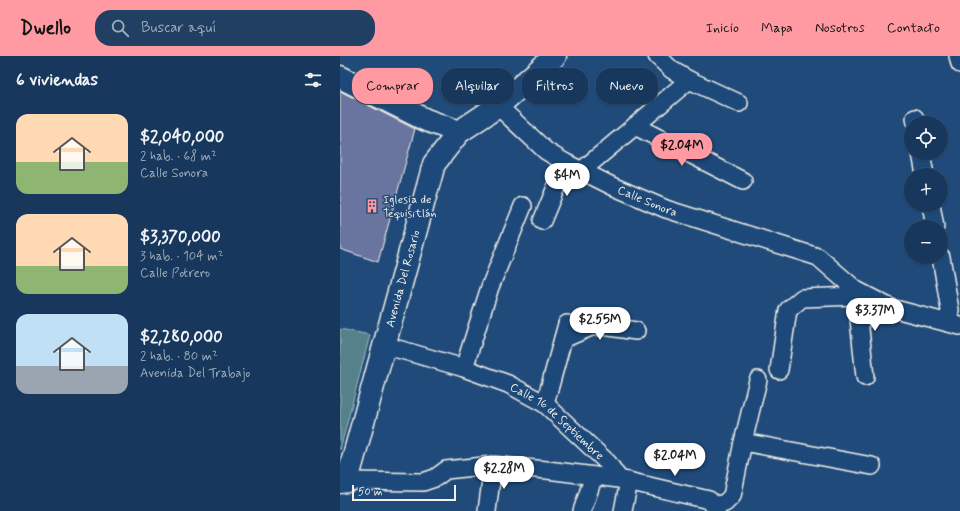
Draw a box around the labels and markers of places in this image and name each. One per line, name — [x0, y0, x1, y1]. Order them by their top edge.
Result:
pin: $2.04M — [649, 133, 715, 167]
pin: $4M — [548, 163, 586, 197]
place label: Iglesia de Tequisitlán — [383, 192, 437, 222]
building icon: Iglesia de Tequisitlán — [364, 198, 380, 214]
pin: $3.37M — [842, 298, 908, 332]
pin: $2.55M — [567, 307, 633, 341]
pin: $2.04M — [642, 443, 708, 477]
pin: $2.28M — [471, 456, 537, 490]

